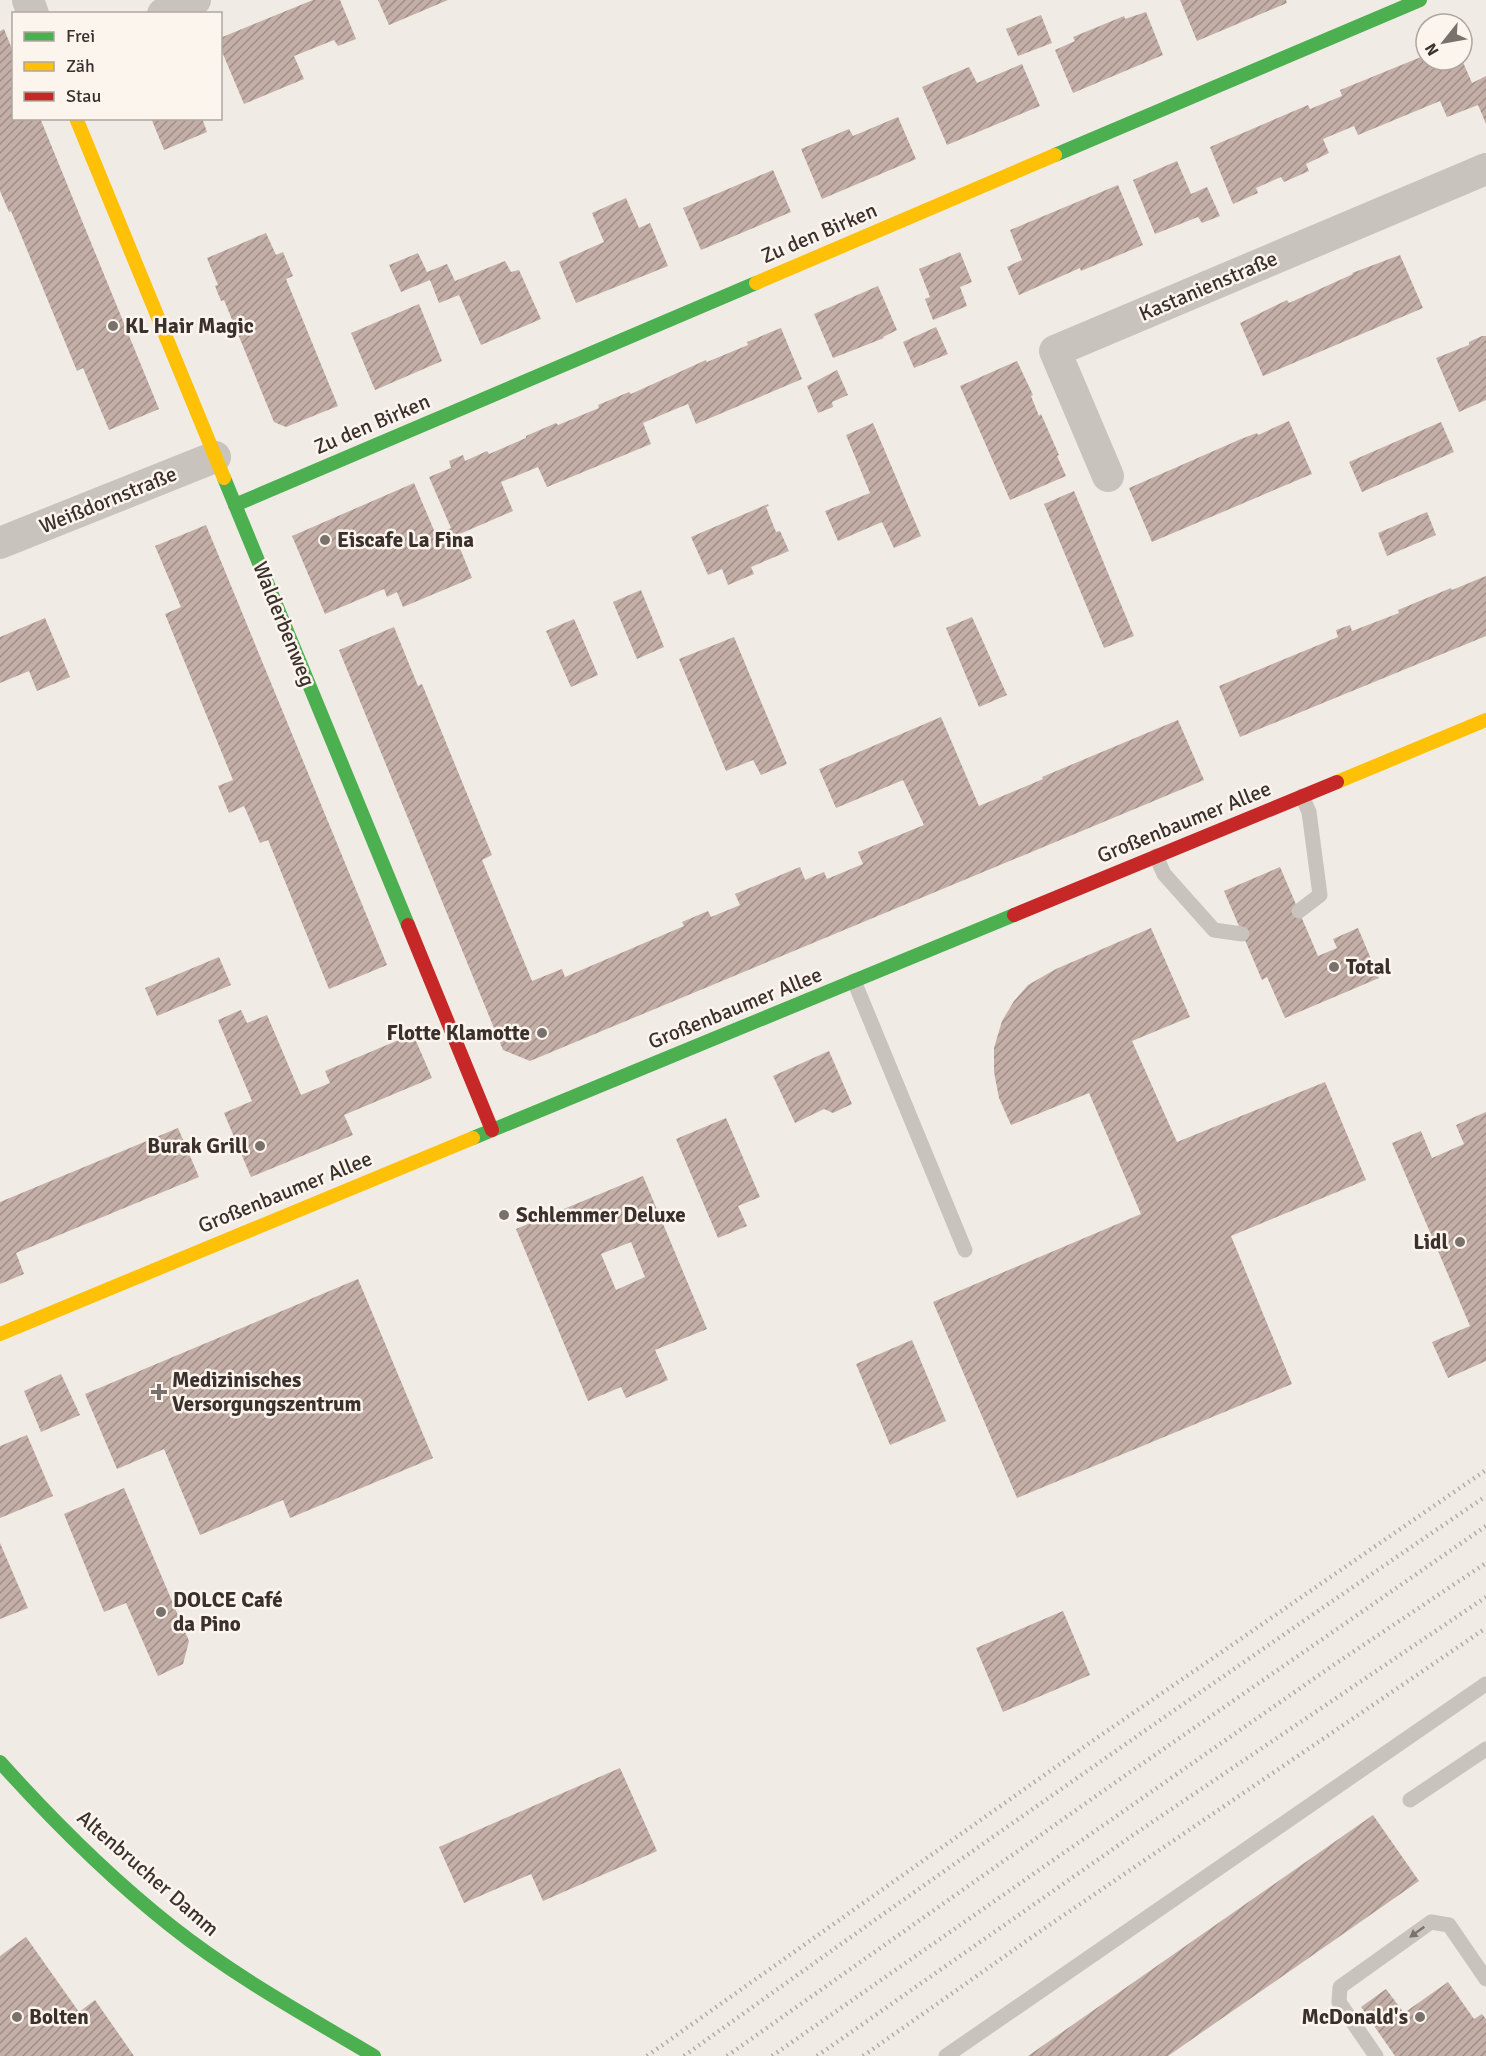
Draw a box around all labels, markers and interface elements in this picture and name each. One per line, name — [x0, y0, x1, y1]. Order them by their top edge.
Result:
legend — [12, 12, 222, 120]
north arrow — [1414, 12, 1474, 72]
text: Frei — [66, 25, 95, 47]
text: N — [1421, 39, 1443, 59]
text: Zäh — [66, 55, 95, 77]
text: Stau — [66, 85, 101, 107]
street label: Zu den Birken — [757, 197, 881, 269]
street label: Kastanienstraße — [1135, 245, 1281, 327]
place label: KL Hair Magic — [125, 313, 254, 339]
marker: KL Hair Magic — [106, 319, 120, 333]
street label: Zu den Birken — [310, 388, 434, 460]
street label: Weißdornstraße — [35, 461, 181, 539]
place label: Eiscafe La Fina — [337, 527, 474, 553]
marker: Eiscafe La Fina — [318, 533, 332, 547]
street label: Walderbenweg — [247, 558, 321, 690]
street label: Großenbaumer Allee — [1093, 775, 1275, 869]
place label: Total — [1346, 954, 1391, 980]
marker: Total — [1327, 960, 1341, 974]
street label: Großenbaumer Allee — [644, 961, 826, 1055]
place label: Flotte Klamotte — [386, 1020, 530, 1046]
marker: Flotte Klamotte — [535, 1026, 549, 1040]
place label: Burak Grill — [147, 1133, 248, 1159]
marker: Burak Grill — [253, 1139, 267, 1153]
street label: Großenbaumer Allee — [194, 1145, 376, 1239]
place label: Schlemmer Deluxe — [516, 1202, 686, 1228]
marker: Schlemmer Deluxe — [497, 1208, 511, 1222]
place label: Lidl — [1413, 1229, 1448, 1255]
marker: Lidl — [1453, 1235, 1467, 1249]
place label: Medizinisches Versorgungszentrum — [172, 1367, 362, 1417]
marker: Medizinisches Versorgungszentrum — [150, 1383, 168, 1401]
place label: DOLCE Café da Pino — [173, 1587, 283, 1637]
marker: DOLCE Café da Pino — [154, 1605, 168, 1619]
street label: Altenbrucher Damm — [72, 1804, 224, 1942]
one-way arrow — [1409, 1926, 1425, 1938]
place label: Bolten — [29, 2004, 89, 2030]
place label: McDonald's — [1301, 2004, 1408, 2030]
marker: Bolten — [10, 2010, 24, 2024]
marker: McDonald's — [1413, 2010, 1427, 2024]

